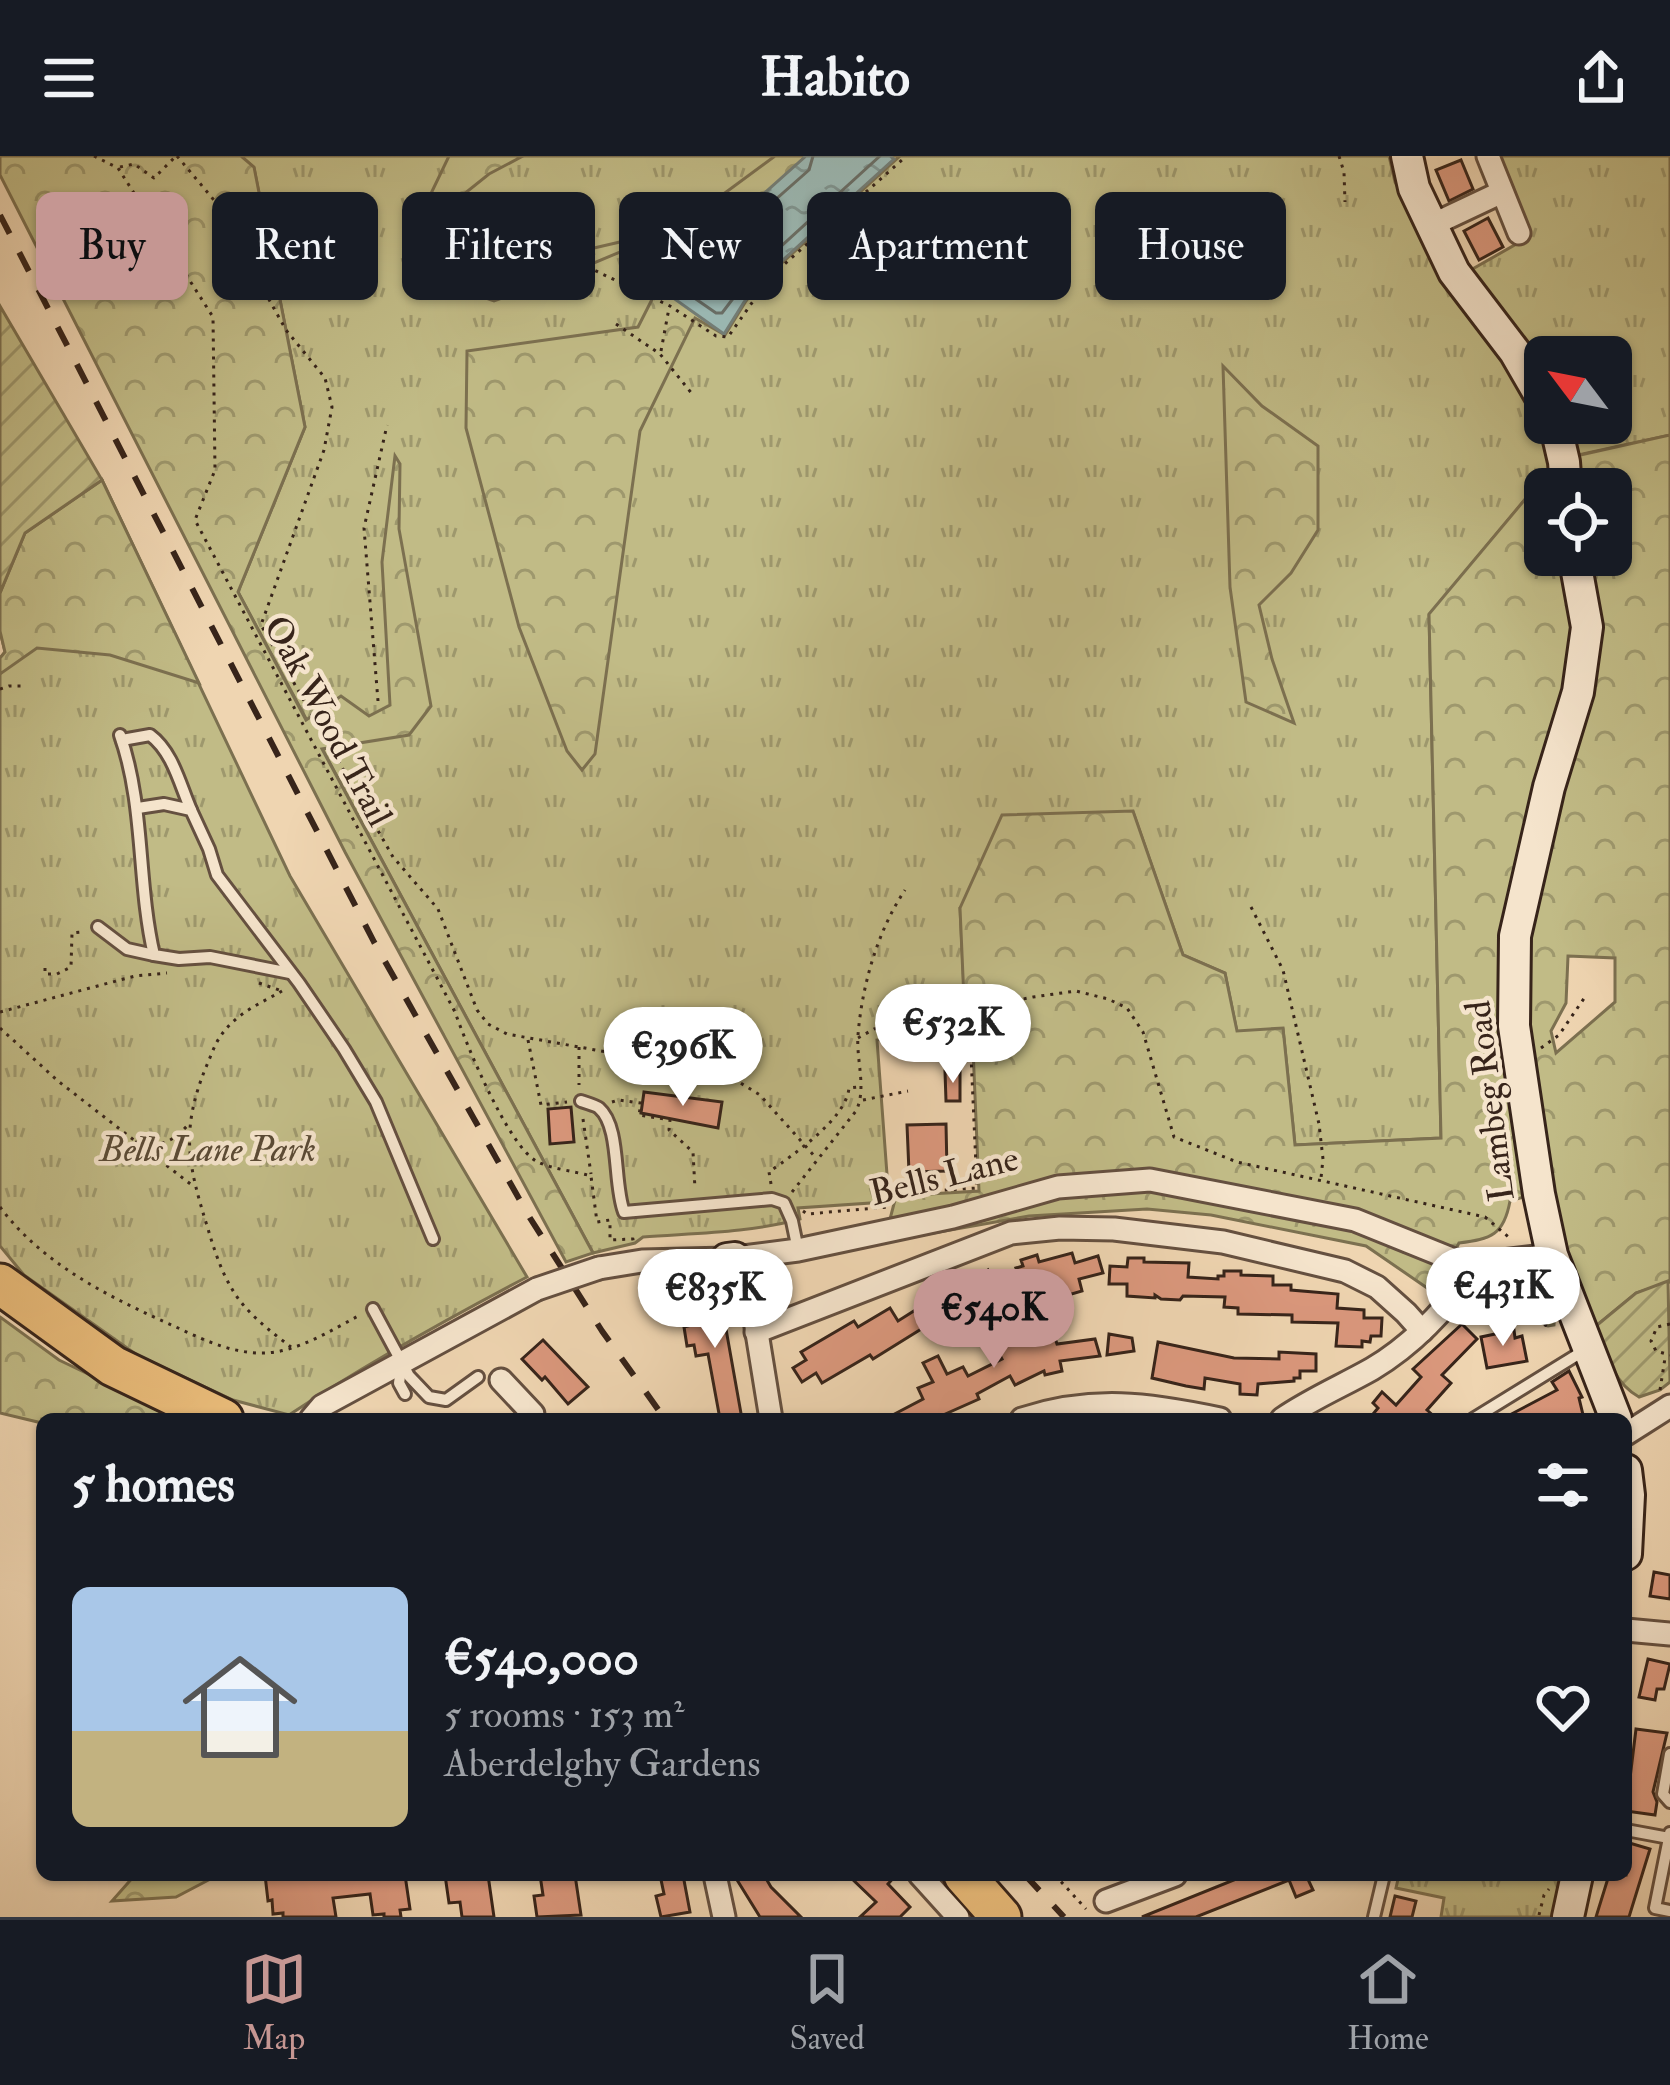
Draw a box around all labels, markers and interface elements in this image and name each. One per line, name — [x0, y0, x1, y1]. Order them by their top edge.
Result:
text: Habito — [760, 44, 910, 112]
icon: menu — [36, 45, 102, 111]
icon: share — [1568, 45, 1634, 111]
chip: Buy — [36, 192, 188, 300]
chip: Rent — [212, 192, 378, 300]
chip: Filters — [402, 192, 595, 300]
chip: New — [619, 192, 783, 300]
chip: Apartment — [807, 192, 1071, 300]
chip: House — [1095, 192, 1286, 300]
north arrow — [1524, 336, 1632, 444]
map controls — [1524, 336, 1632, 576]
button: locate — [1524, 468, 1632, 576]
street label: Oak Wood Trail — [254, 608, 402, 834]
pin: €532K — [869, 984, 1037, 1086]
text: €532K — [902, 998, 1004, 1047]
street label: Lambeg Road — [1455, 998, 1525, 1204]
pin: €396K — [599, 1007, 767, 1109]
text: €396K — [631, 1021, 735, 1070]
park label: Bells Lane Park — [98, 1127, 316, 1172]
street label: Bells Lane — [865, 1136, 1023, 1216]
pin: €431K — [1419, 1247, 1587, 1349]
pin: €835K — [631, 1249, 799, 1351]
text: €431K — [1453, 1261, 1553, 1310]
text: €835K — [665, 1263, 765, 1312]
pin: €540K — [910, 1269, 1078, 1371]
text: €540K — [940, 1283, 1048, 1332]
icon: filters — [1530, 1452, 1596, 1518]
text: 5 homes — [72, 1453, 235, 1517]
text: €540,000 — [444, 1626, 639, 1690]
icon: home — [168, 1635, 312, 1779]
icon: heart — [1530, 1674, 1596, 1740]
text: 5 rooms · 153 m² — [444, 1690, 684, 1739]
text: Aberdelghy Gardens — [444, 1739, 761, 1788]
tab: Map — [241, 1946, 307, 2059]
tab: Saved — [789, 1946, 865, 2059]
tab: Home — [1347, 1946, 1429, 2059]

